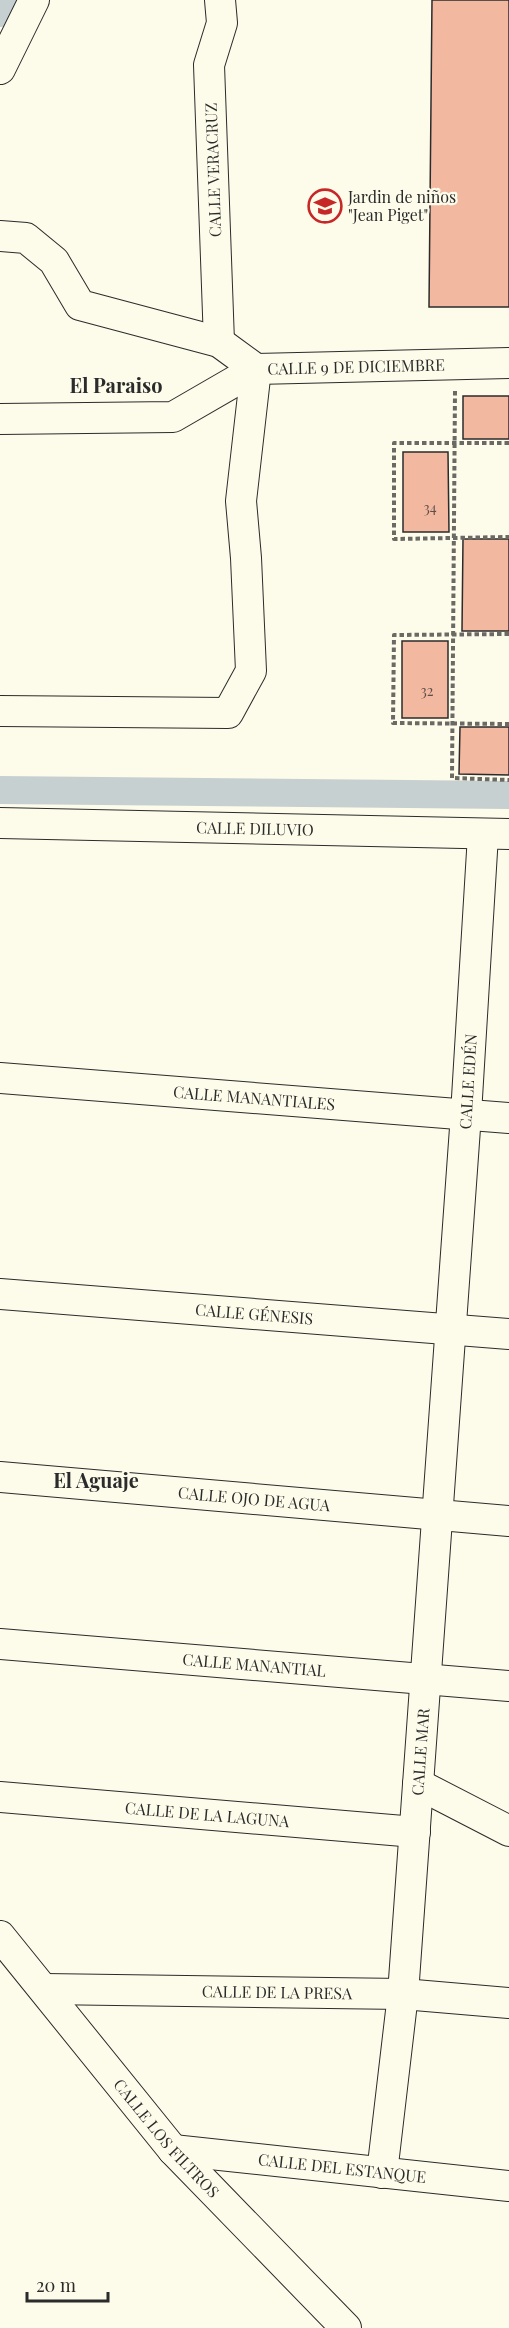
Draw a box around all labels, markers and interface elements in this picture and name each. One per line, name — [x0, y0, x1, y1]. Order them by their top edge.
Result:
street label: CALLE VERACRUZ — [200, 102, 225, 238]
place label: Jardin de niños "Jean Piget" — [347, 186, 456, 225]
school or university icon: Jardin de niños "Jean Piget" — [307, 188, 343, 224]
street label: CALLE 9 DE DICIEMBRE — [267, 354, 445, 379]
district label: El Paraiso — [69, 371, 163, 398]
house number: 34 — [423, 498, 437, 517]
house number: 32 — [420, 681, 434, 700]
street label: CALLE DILUVIO — [196, 816, 314, 840]
street label: CALLE EDÉN — [454, 1033, 481, 1130]
street label: CALLE MANANTIALES — [173, 1081, 336, 1114]
street label: CALLE GÉNESIS — [195, 1298, 314, 1329]
district label: El Aguaje — [53, 1466, 139, 1493]
street label: CALLE OJO DE AGUA — [177, 1481, 332, 1516]
street label: CALLE MANANTIAL — [182, 1648, 327, 1681]
street label: CALLE MAR — [406, 1707, 433, 1796]
street label: CALLE DE LA LAGUNA — [124, 1797, 291, 1831]
street label: CALLE DE LA PRESA — [202, 1980, 353, 2003]
street label: CALLE LOS FILTROS — [109, 2074, 224, 2202]
street label: CALLE DEL ESTANQUE — [257, 2148, 427, 2187]
scale bar — [27, 2265, 108, 2303]
text: 20 m — [36, 2273, 76, 2297]

